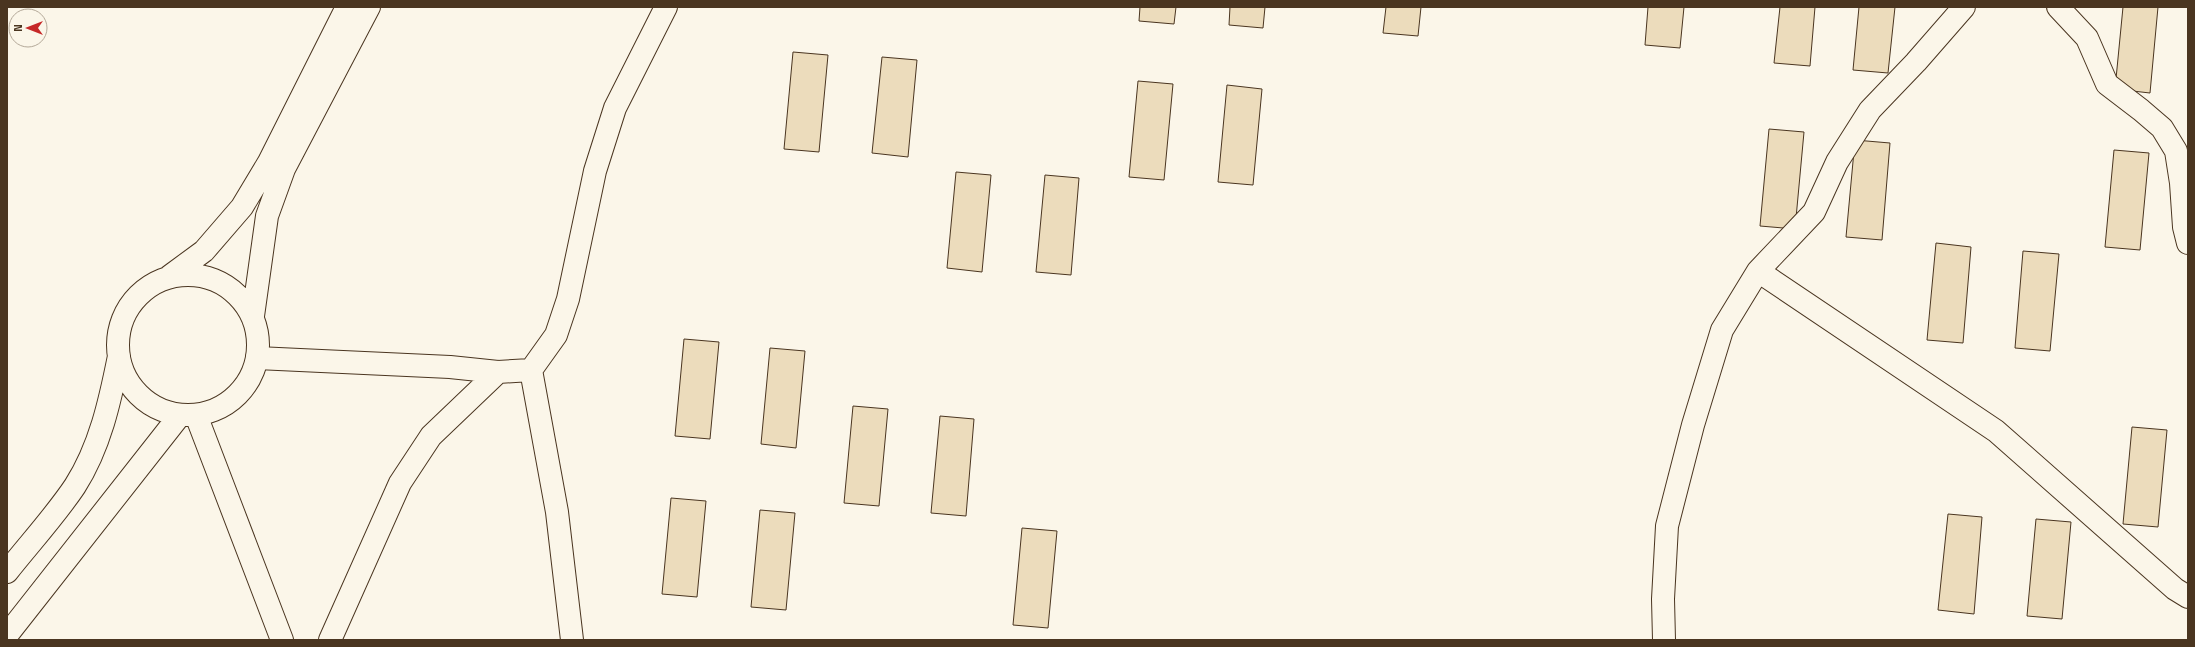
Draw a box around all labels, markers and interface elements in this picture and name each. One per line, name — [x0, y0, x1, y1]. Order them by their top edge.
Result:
north arrow — [8, 8, 48, 48]
text: N — [10, 24, 26, 32]

